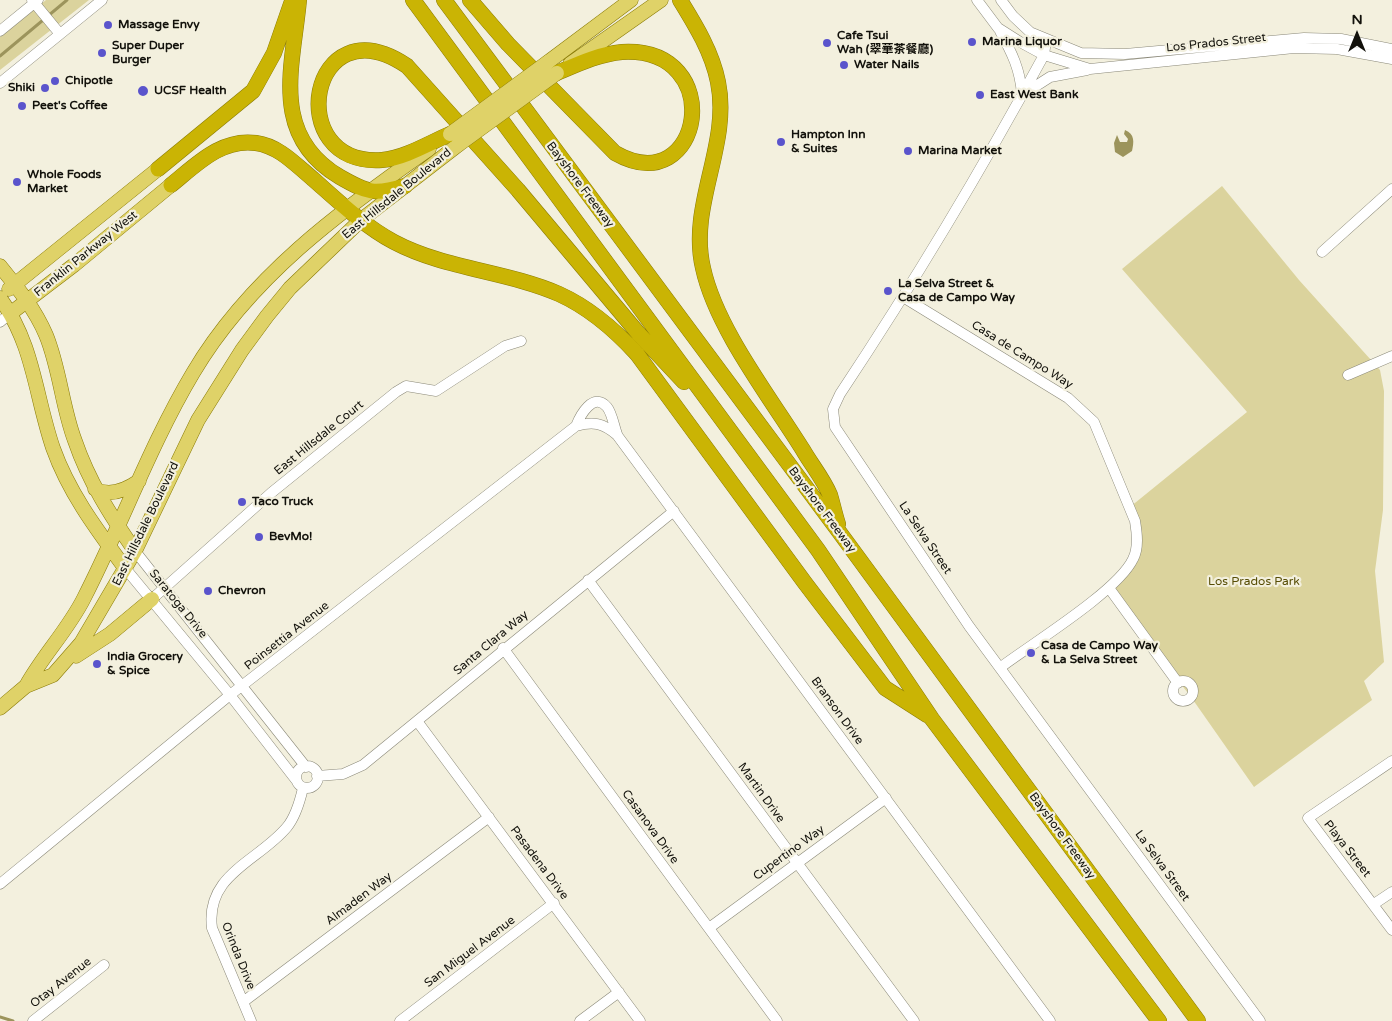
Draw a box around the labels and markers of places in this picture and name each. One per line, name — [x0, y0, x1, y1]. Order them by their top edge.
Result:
place label: Massage Envy — [118, 18, 200, 32]
marker: Massage Envy — [102, 19, 114, 31]
place label: Cafe Tsui Wah (翠華茶餐廳) — [837, 29, 933, 57]
place label: Marina Liquor — [982, 35, 1062, 49]
marker: Marina Liquor — [966, 36, 978, 48]
marker: Cafe Tsui Wah (翠華茶餐廳) — [821, 37, 833, 49]
place label: Super Duper Burger — [112, 39, 184, 67]
marker: Super Duper Burger — [96, 47, 108, 59]
place label: Water Nails — [854, 58, 919, 72]
marker: Water Nails — [838, 59, 850, 71]
place label: Chipotle — [65, 74, 113, 88]
marker: Chipotle — [49, 75, 61, 87]
place label: Shiki — [8, 81, 35, 95]
marker: Shiki — [39, 82, 51, 94]
marker: UCSF Health — [136, 84, 150, 98]
place label: UCSF Health — [154, 84, 227, 98]
place label: East West Bank — [990, 88, 1078, 102]
marker: East West Bank — [974, 89, 986, 101]
place label: Peet's Coffee — [32, 99, 108, 113]
marker: Peet's Coffee — [16, 100, 28, 112]
place label: Hampton Inn & Suites — [791, 128, 865, 156]
marker: Hampton Inn & Suites — [775, 136, 787, 148]
place label: Marina Market — [918, 144, 1002, 158]
marker: Marina Market — [902, 145, 914, 157]
place label: Whole Foods Market — [27, 168, 101, 196]
marker: Whole Foods Market — [11, 176, 23, 188]
place label: La Selva Street & Casa de Campo Way — [898, 277, 1015, 305]
marker: La Selva Street & Casa de Campo Way — [882, 285, 894, 297]
place label: Taco Truck — [252, 495, 313, 509]
marker: Taco Truck — [236, 496, 248, 508]
place label: BevMo! — [269, 530, 312, 544]
marker: BevMo! — [253, 531, 265, 543]
place label: Chevron — [218, 584, 266, 598]
marker: Chevron — [202, 585, 214, 597]
place label: Casa de Campo Way & La Selva Street — [1041, 639, 1158, 667]
marker: Casa de Campo Way & La Selva Street — [1025, 647, 1037, 659]
place label: India Grocery & Spice — [107, 650, 183, 678]
marker: India Grocery & Spice — [91, 658, 103, 670]

